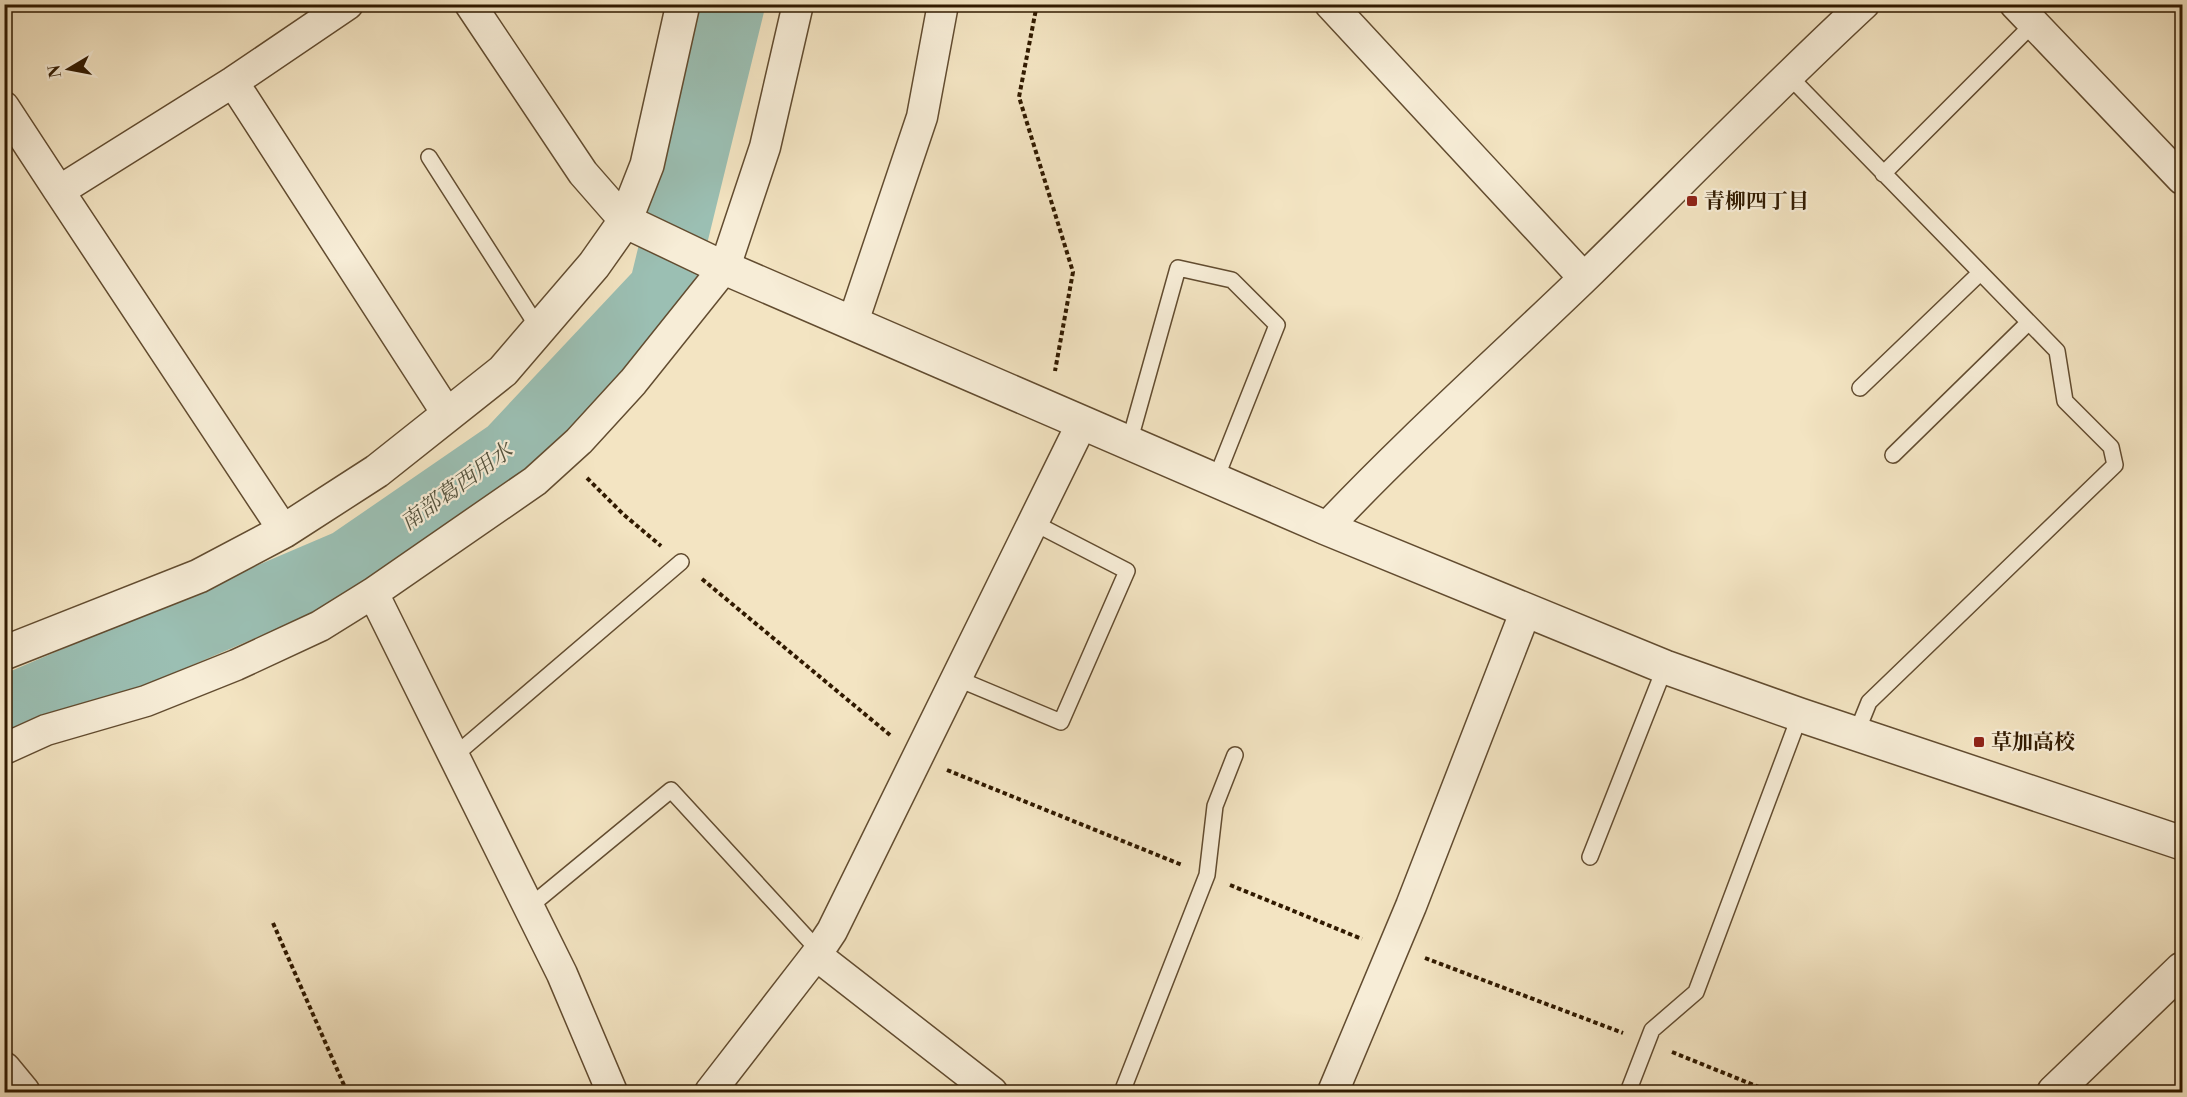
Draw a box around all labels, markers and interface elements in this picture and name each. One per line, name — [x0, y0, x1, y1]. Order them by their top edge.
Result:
north arrow — [39, 39, 99, 99]
text: N — [44, 63, 66, 79]
place label: 青柳四丁目 — [1704, 189, 1809, 215]
marker: 青柳四丁目 — [1685, 194, 1699, 208]
water label: 南部葛西用水 — [396, 436, 520, 537]
place label: 草加高校 — [1991, 730, 2075, 756]
marker: 草加高校 — [1972, 735, 1986, 749]

